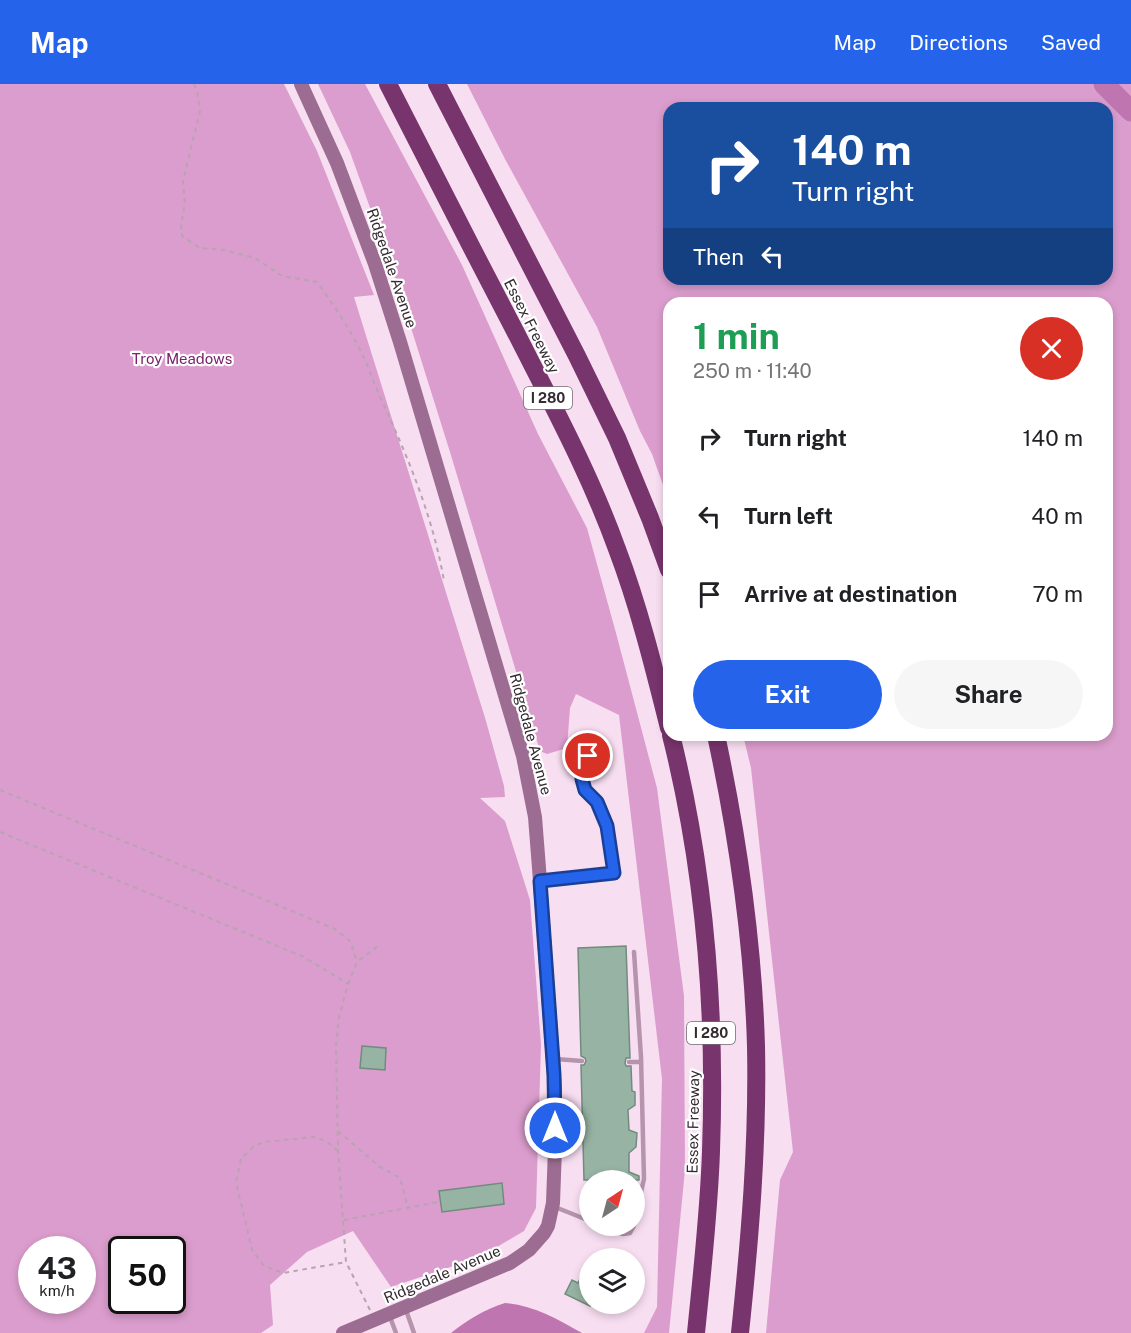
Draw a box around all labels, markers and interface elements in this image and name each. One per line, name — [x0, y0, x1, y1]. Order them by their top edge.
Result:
text: Map — [30, 26, 89, 59]
text: Map — [834, 30, 876, 55]
text: Directions — [909, 30, 1008, 55]
text: Saved — [1041, 30, 1101, 55]
text: 140 m — [792, 125, 912, 174]
icon: right — [693, 126, 771, 204]
text: Turn right — [792, 175, 915, 207]
street label: Ridgedale Avenue — [364, 206, 420, 330]
icon: left — [756, 240, 789, 273]
text: Then — [693, 244, 744, 270]
street label: Essex Freeway — [501, 276, 563, 376]
text: 1 min — [693, 315, 780, 357]
button: close — [1020, 317, 1083, 380]
park label: Troy Meadows — [132, 350, 232, 367]
text: 250 m · 11:40 — [693, 359, 812, 383]
road number: I 280 — [524, 387, 572, 409]
icon: right — [693, 422, 726, 455]
text: Turn right — [744, 425, 847, 451]
text: 140 m — [1022, 425, 1083, 451]
icon: left — [693, 500, 726, 533]
text: Turn left — [744, 503, 833, 529]
text: 40 m — [1031, 503, 1083, 529]
icon: arrive — [693, 578, 726, 611]
text: Arrive at destination — [744, 581, 957, 607]
text: 70 m — [1032, 581, 1083, 607]
button: Exit — [693, 660, 882, 729]
button: Share — [894, 660, 1083, 729]
street label: Ridgedale Avenue — [507, 671, 555, 797]
pin — [562, 730, 613, 781]
icon: arrive — [571, 739, 604, 772]
road number: I 280 — [687, 1022, 735, 1044]
street label: Essex Freeway — [684, 1070, 702, 1174]
position arrow — [523, 1096, 587, 1160]
north arrow — [579, 1170, 645, 1236]
map controls — [579, 1170, 645, 1314]
speed limit sign: 50 — [108, 1236, 186, 1314]
street label: Ridgedale Avenue — [381, 1242, 503, 1306]
button: layers — [579, 1248, 645, 1314]
text: 43 — [37, 1250, 77, 1286]
text: km/h — [39, 1282, 75, 1299]

